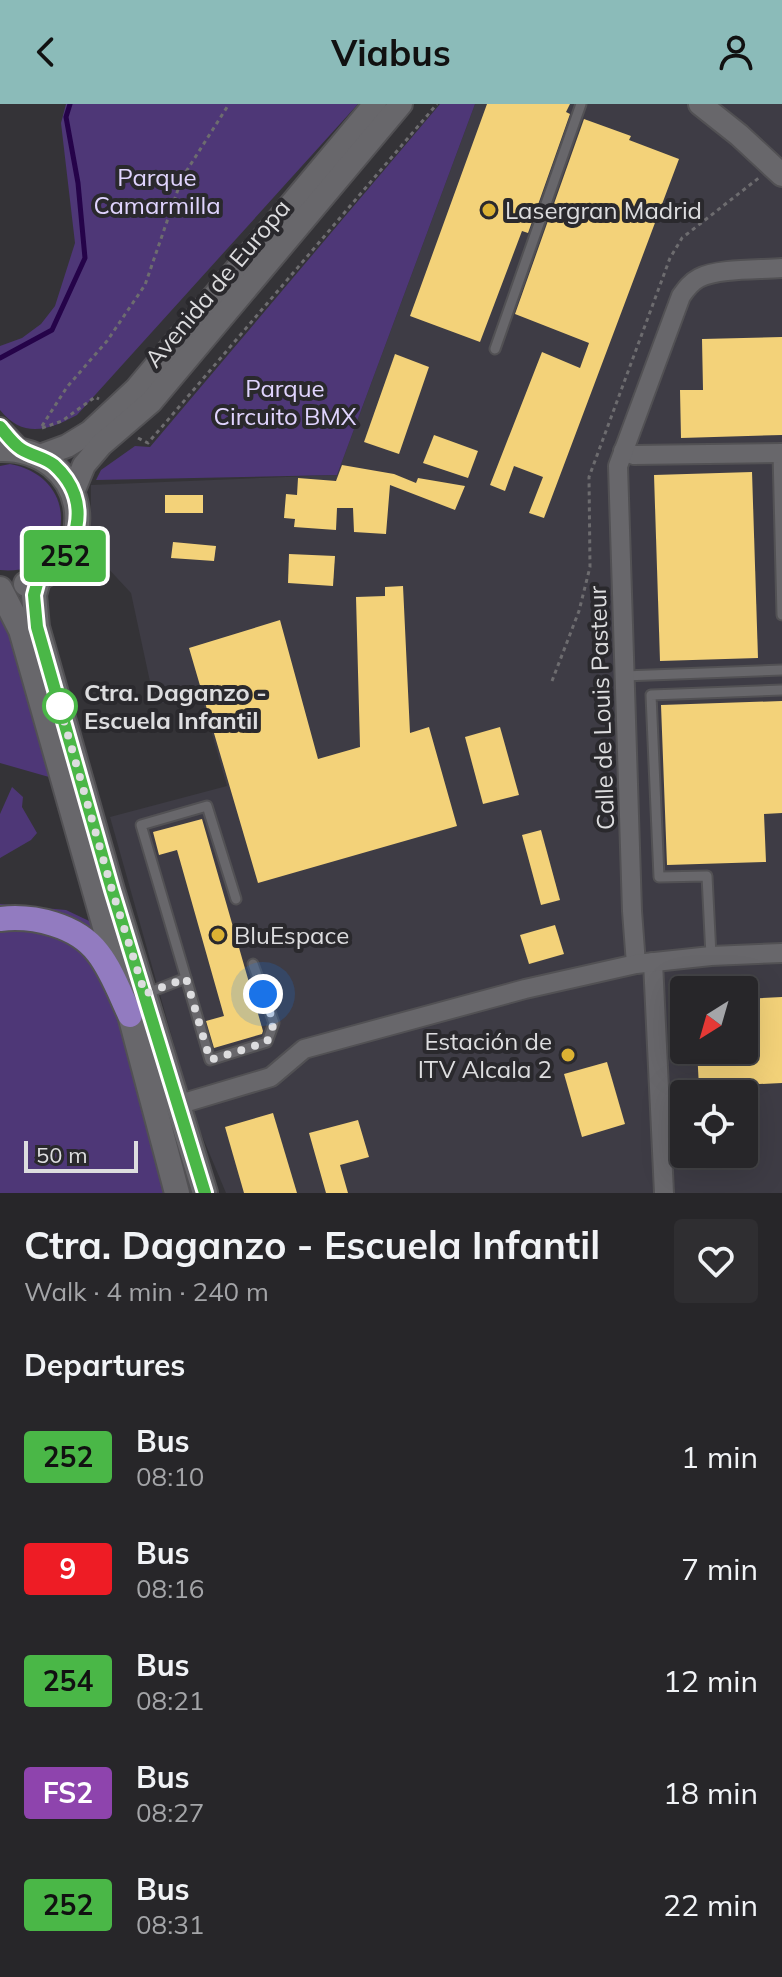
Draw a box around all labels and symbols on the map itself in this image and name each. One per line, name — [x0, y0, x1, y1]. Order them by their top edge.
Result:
park label: Parque Camarmilla — [93, 162, 221, 220]
street label: Avenida de Europa — [138, 193, 296, 373]
place label: Lasergran Madrid — [505, 195, 702, 225]
marker: Lasergran Madrid — [480, 201, 498, 219]
park label: Parque Circuito BMX — [214, 373, 357, 431]
line badge: 252 — [19, 530, 111, 582]
street label: Calle de Louis Pasteur — [582, 585, 620, 831]
place label: Ctra. Daganzo - Escuela Infantil — [84, 677, 267, 735]
marker: Ctra. Daganzo - Escuela Infantil — [43, 689, 77, 723]
place label: BluEspace — [234, 920, 349, 950]
marker: BluEspace — [209, 926, 227, 944]
your location — [243, 974, 283, 1014]
north arrow — [670, 976, 758, 1064]
place label: Estación de ITV Alcala 2 — [418, 1026, 552, 1084]
marker: Estación de ITV Alcala 2 — [559, 1046, 577, 1064]
scale bar — [24, 1137, 138, 1173]

